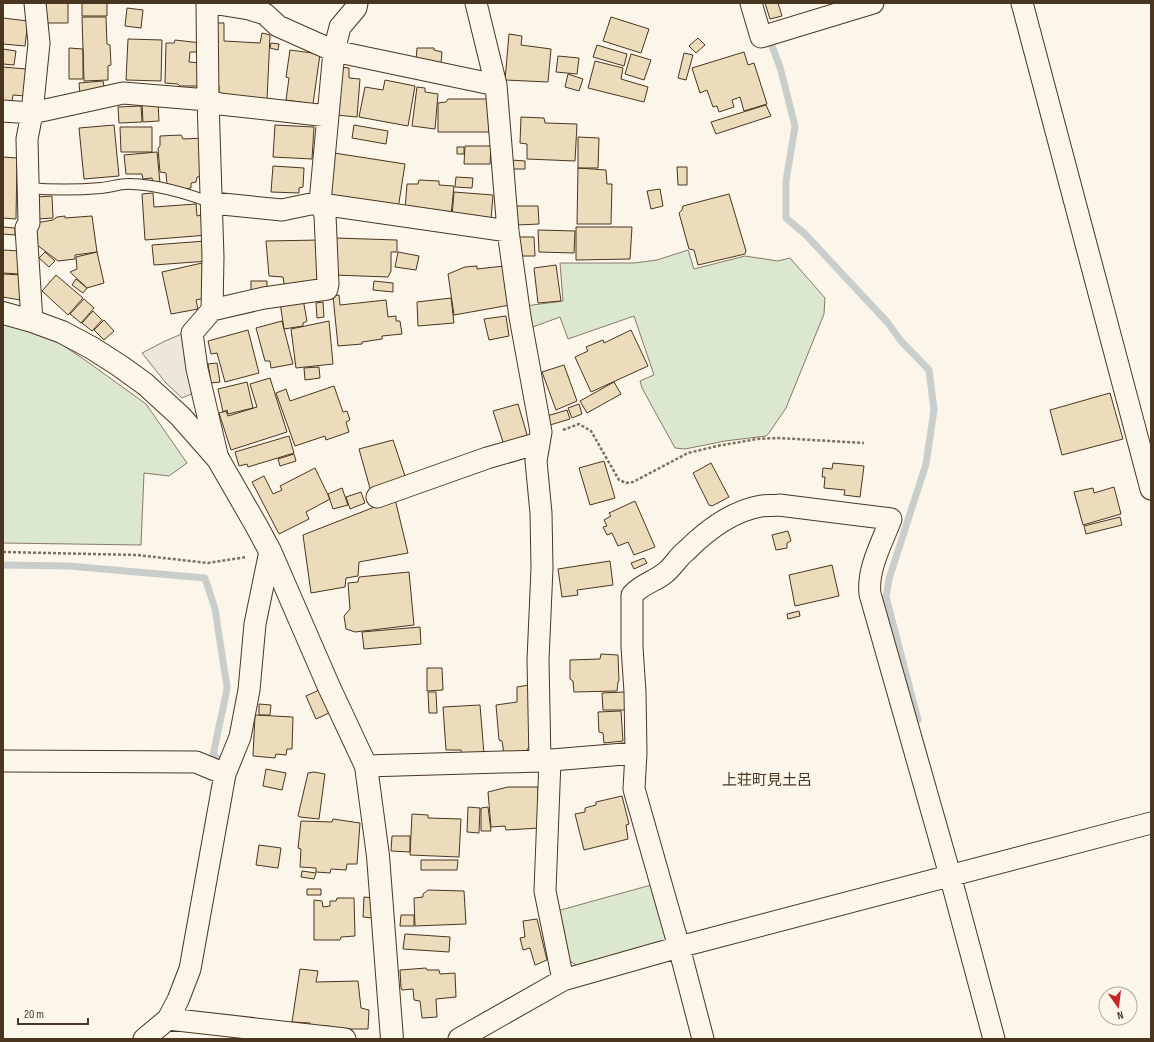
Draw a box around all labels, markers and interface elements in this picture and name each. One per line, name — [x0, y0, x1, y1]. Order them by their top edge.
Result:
district label: 上荘町見土呂 — [722, 771, 812, 790]
north arrow — [1098, 986, 1138, 1026]
scale bar — [18, 1000, 88, 1026]
text: 20 m — [24, 1007, 44, 1022]
text: N — [1116, 1008, 1125, 1022]

